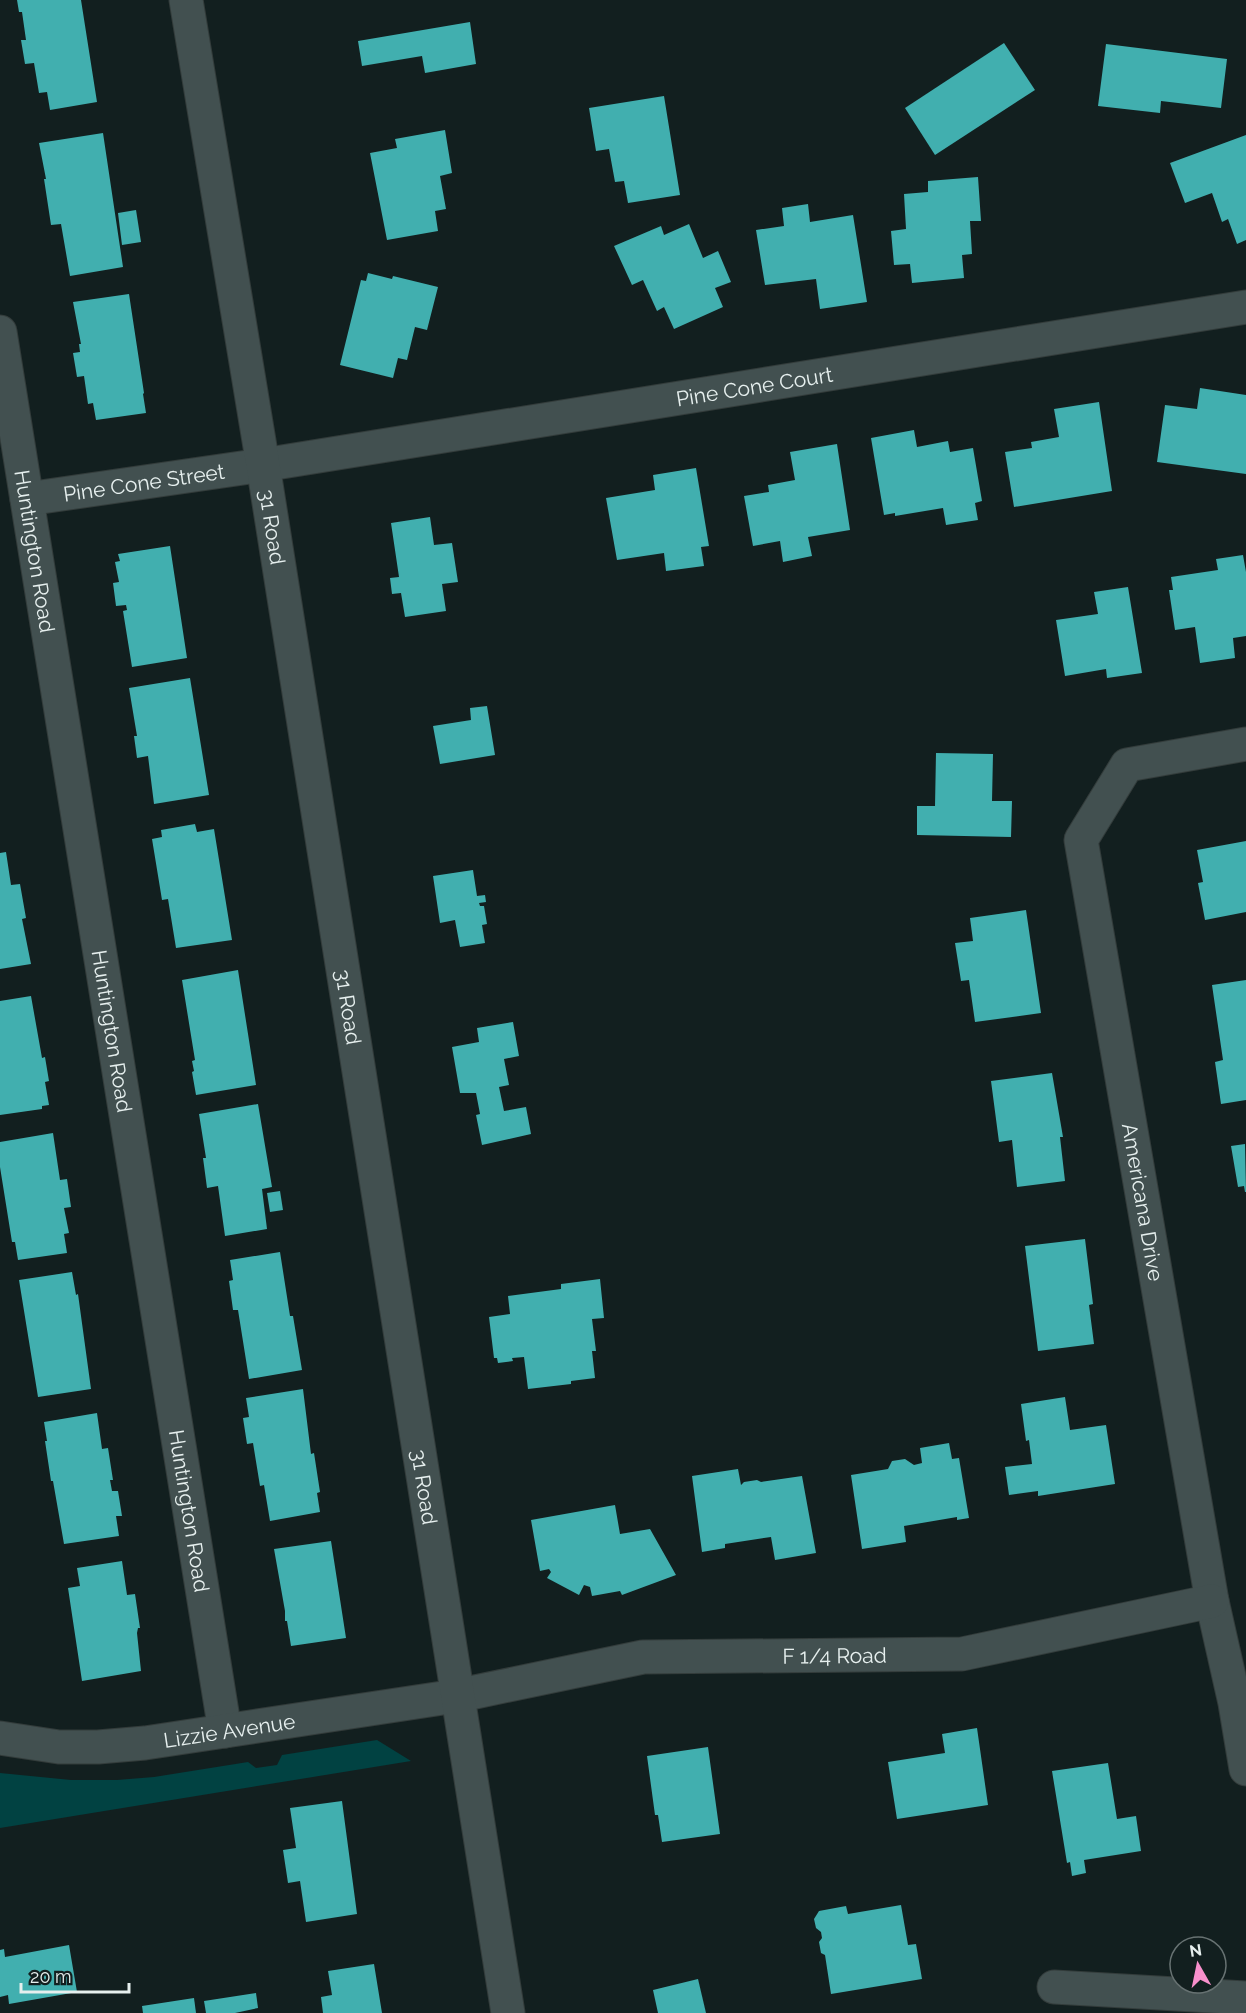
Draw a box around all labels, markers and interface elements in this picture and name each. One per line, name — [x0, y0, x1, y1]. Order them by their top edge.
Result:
street label: Pine Cone Court — [674, 361, 834, 411]
street label: Pine Cone Street — [61, 458, 226, 506]
street label: Huntington Road — [10, 468, 61, 634]
street label: 31 Road — [255, 487, 291, 566]
street label: Huntington Road — [87, 948, 138, 1114]
street label: 31 Road — [330, 967, 367, 1046]
street label: Americana Drive — [1117, 1121, 1169, 1283]
street label: Huntington Road — [164, 1428, 215, 1594]
street label: 31 Road — [406, 1447, 443, 1526]
street label: F 1/4 Road — [782, 1642, 887, 1668]
street label: Lizzie Avenue — [162, 1708, 297, 1753]
north arrow — [1168, 1935, 1228, 1995]
text: N — [1188, 1940, 1203, 1961]
scale bar — [21, 1956, 129, 1994]
text: 20 m — [30, 1966, 72, 1987]

